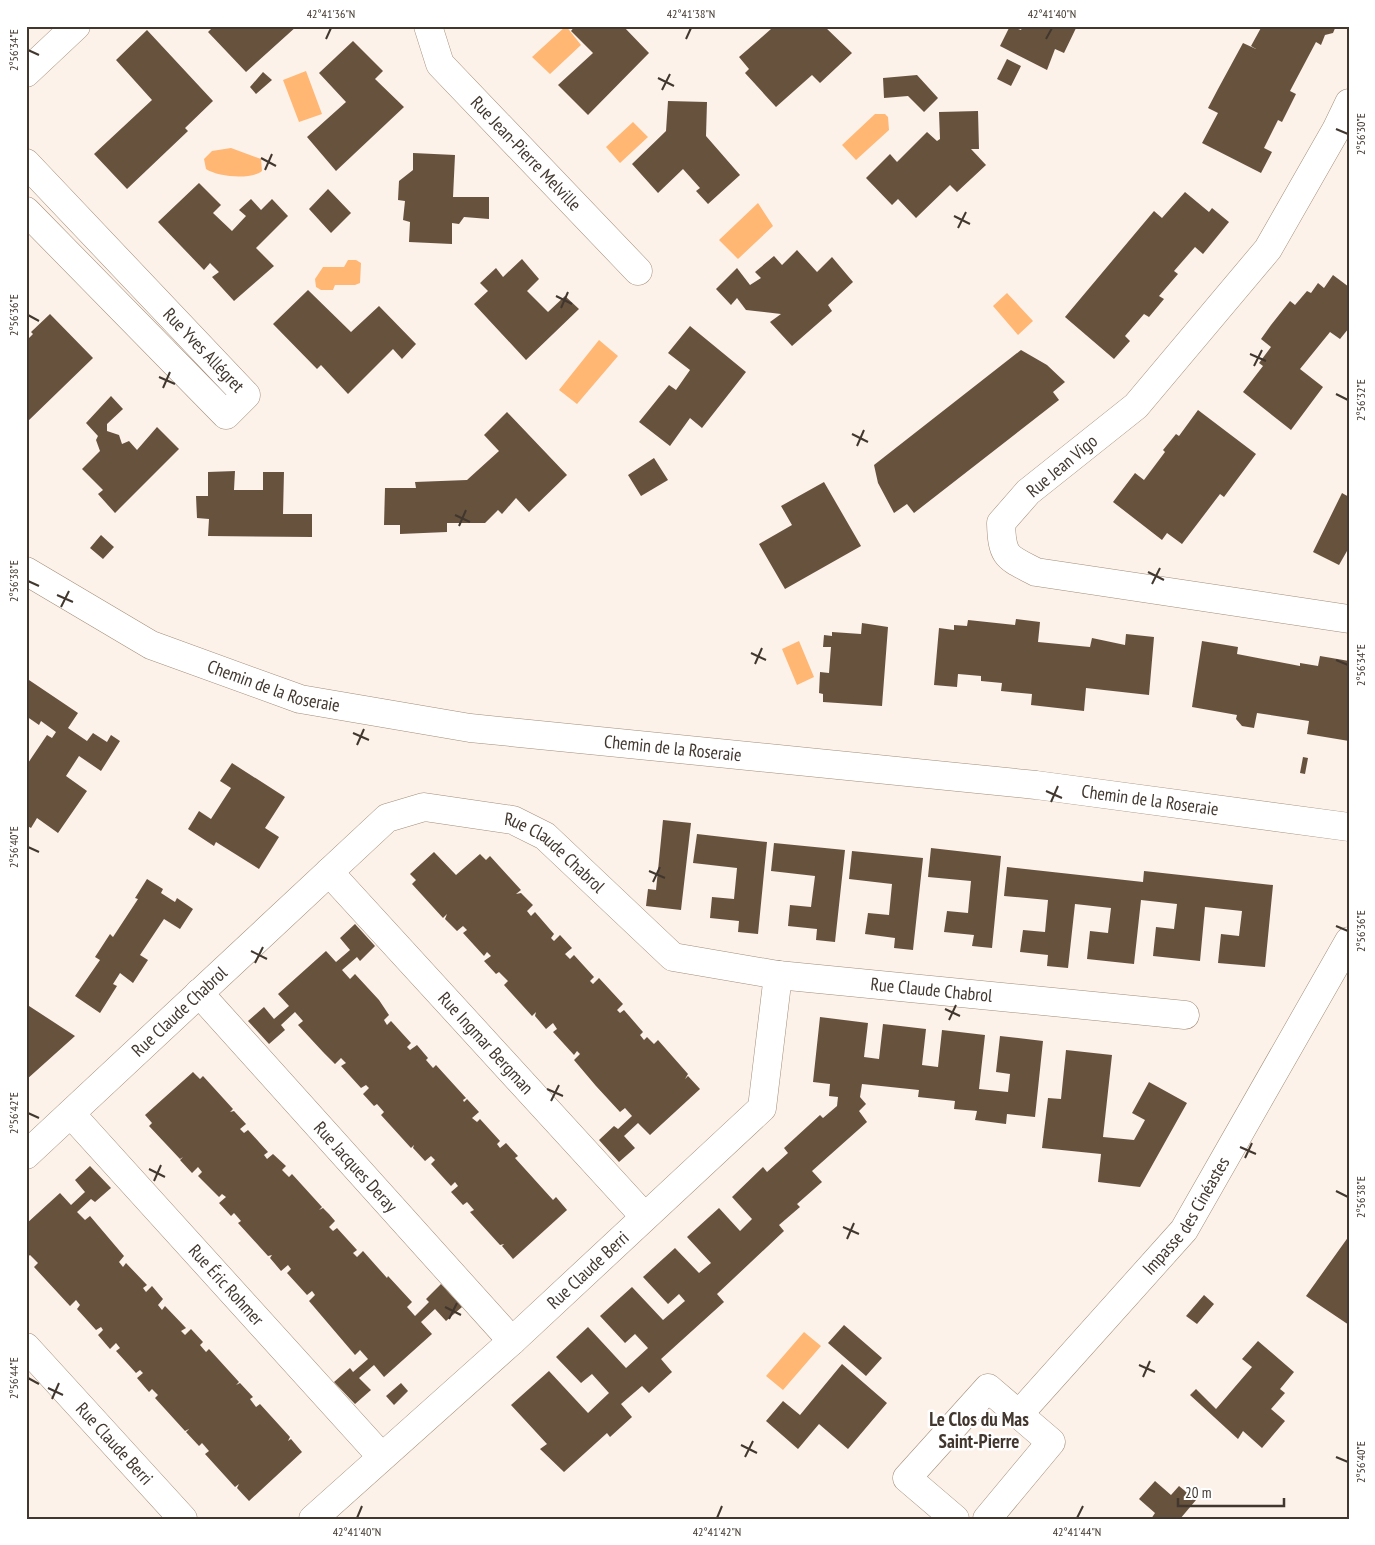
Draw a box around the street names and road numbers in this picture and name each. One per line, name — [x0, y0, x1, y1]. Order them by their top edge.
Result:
street label: Rue Jean-Pierre Melville — [466, 91, 586, 216]
street label: Rue Yves Allégret — [158, 303, 249, 397]
street label: Rue Jean Vigo — [1021, 429, 1102, 502]
street label: Chemin de la Roseraie — [204, 654, 342, 717]
street label: Chemin de la Roseraie — [603, 730, 743, 766]
street label: Chemin de la Roseraie — [1080, 779, 1220, 820]
street label: Rue Claude Chabrol — [503, 807, 611, 898]
street label: Rue Claude Chabrol — [127, 961, 232, 1061]
street label: Rue Claude Chabrol — [869, 972, 994, 1007]
street label: Rue Ingmar Bergman — [433, 987, 539, 1099]
street label: Rue Jacques Deray — [309, 1117, 403, 1217]
street label: Impasse des Cinéastes — [1137, 1153, 1234, 1279]
street label: Rue Claude Berri — [542, 1226, 634, 1314]
street label: Rue Éric Rohmer — [184, 1239, 269, 1330]
street label: Rue Claude Berri — [71, 1397, 158, 1490]

